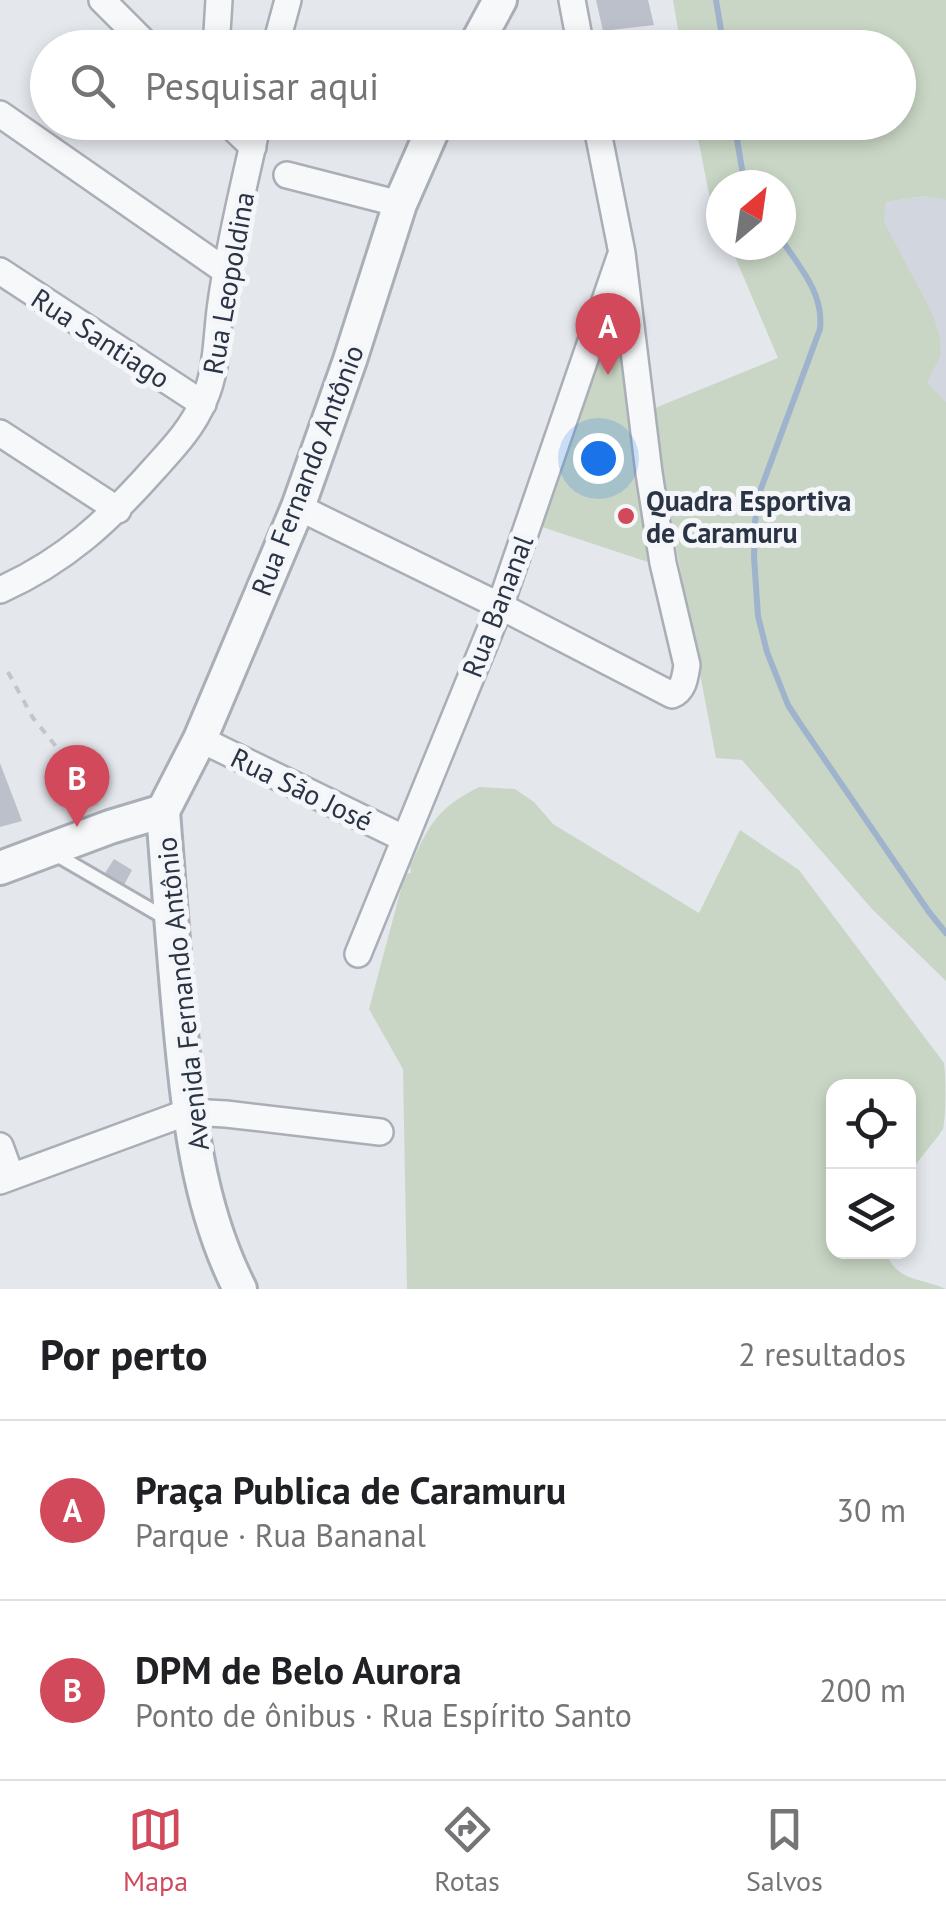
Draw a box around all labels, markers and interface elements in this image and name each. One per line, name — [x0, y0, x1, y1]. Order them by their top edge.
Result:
search box — [30, 30, 916, 140]
icon: search — [65, 58, 120, 113]
text: Pesquisar aqui — [145, 61, 379, 110]
north arrow — [706, 170, 796, 260]
street label: Rua Leopoldina — [194, 189, 262, 377]
street label: Rua Santiago — [25, 280, 177, 396]
pin: A — [576, 292, 640, 375]
street label: Rua Fernando Antônio — [242, 339, 372, 601]
your location — [573, 433, 624, 484]
place label: Quadra Esportiva de Caramuru — [646, 482, 851, 551]
marker: Quadra Esportiva de Caramuru — [615, 505, 637, 527]
street label: Rua Bananal — [453, 530, 541, 682]
street label: Rua São José — [225, 739, 379, 839]
pin: B — [44, 744, 110, 827]
street label: Avenida Fernando Antônio — [147, 835, 217, 1153]
map controls — [826, 1079, 916, 1259]
button: locate — [826, 1079, 916, 1169]
button: layers — [826, 1169, 916, 1259]
text: Por perto — [40, 1327, 207, 1382]
text: 2 resultados — [738, 1333, 906, 1375]
text: Praça Publica de Caramuru — [135, 1465, 566, 1514]
text: A — [63, 1489, 82, 1531]
text: 30 m — [837, 1489, 906, 1531]
text: Parque · Rua Bananal — [135, 1514, 426, 1556]
text: DPM de Belo Aurora — [135, 1645, 462, 1694]
text: B — [63, 1669, 82, 1711]
text: 200 m — [819, 1669, 906, 1711]
text: Ponto de ônibus · Rua Espírito Santo — [135, 1694, 632, 1736]
tab: Mapa — [123, 1802, 188, 1899]
tab: Rotas — [434, 1802, 500, 1899]
tab: Salvos — [746, 1802, 823, 1899]

